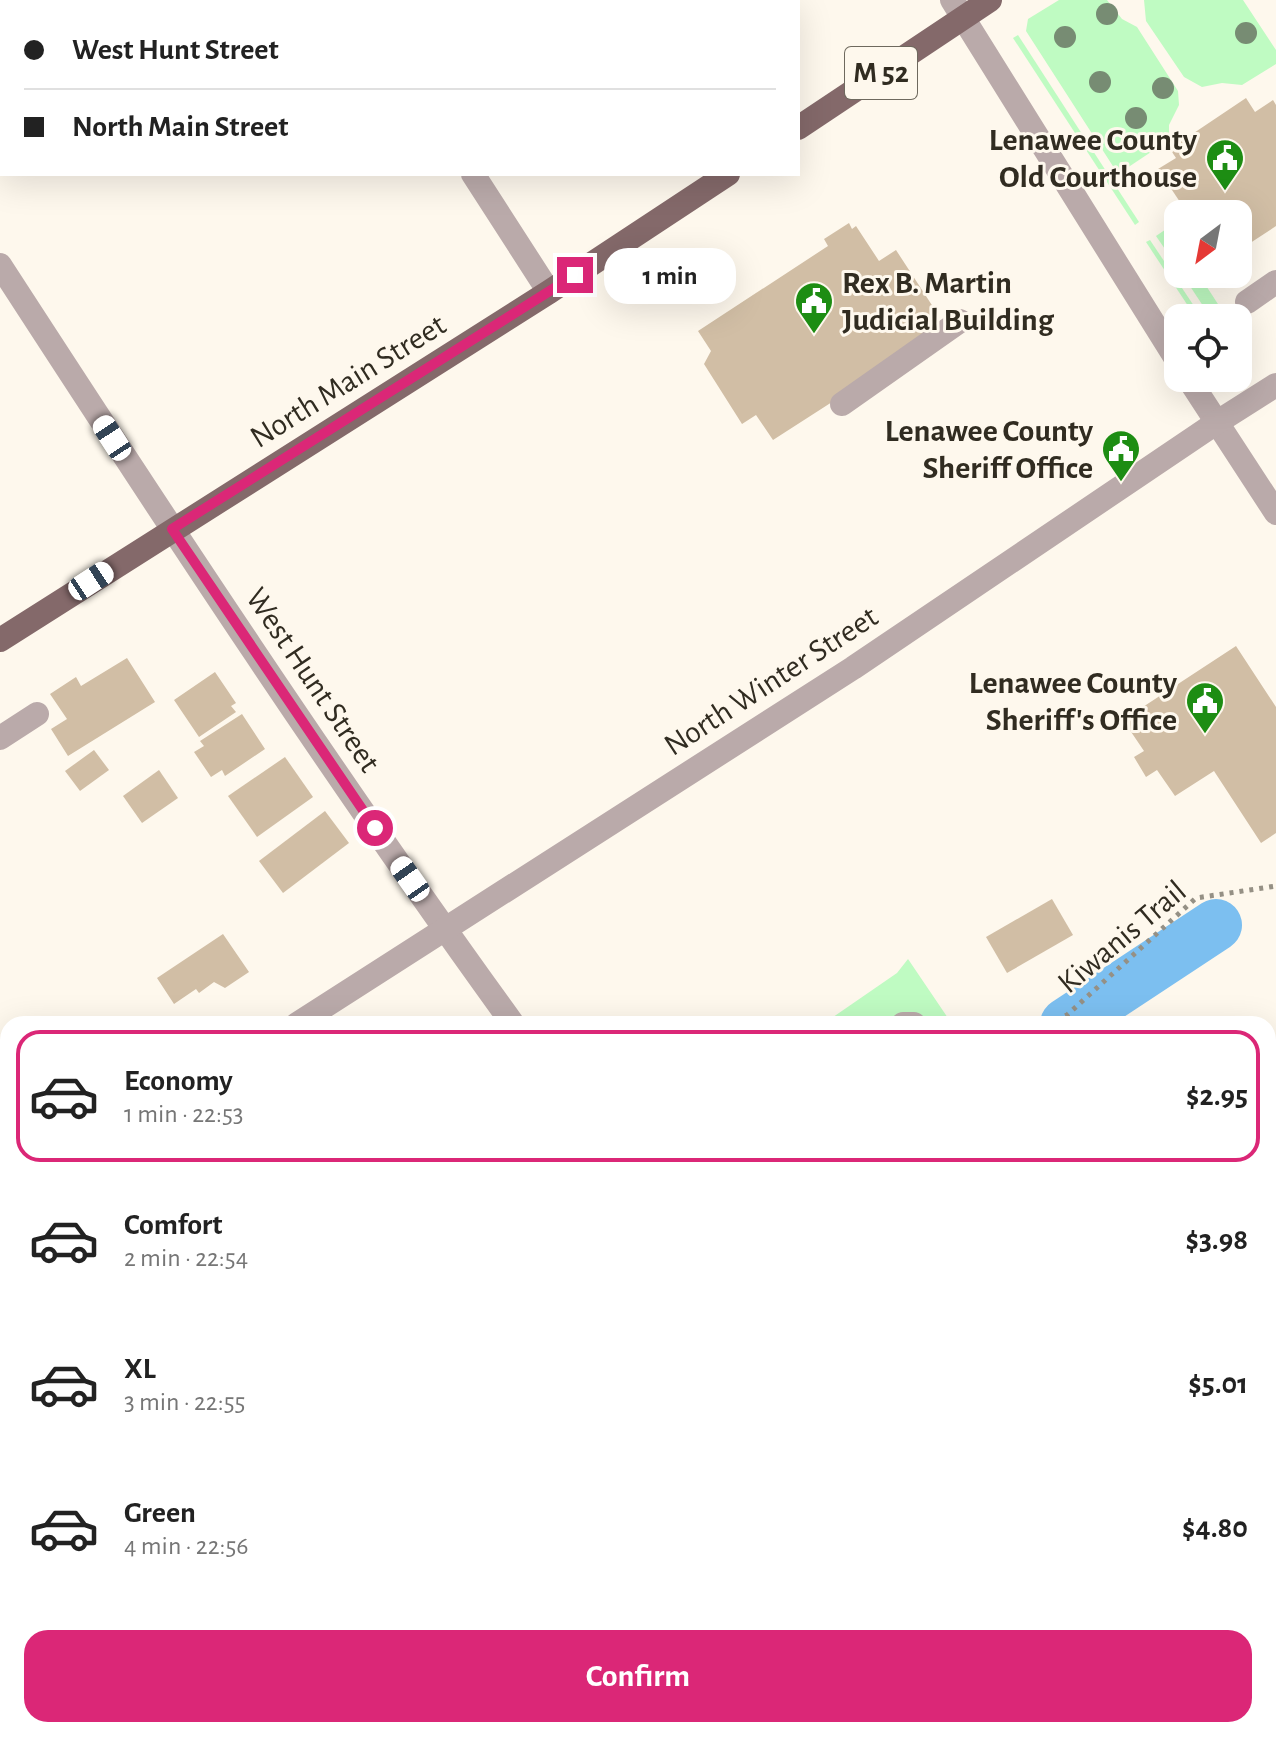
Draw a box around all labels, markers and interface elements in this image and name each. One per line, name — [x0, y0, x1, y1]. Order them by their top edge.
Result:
text: West Hunt Street — [72, 35, 279, 65]
road number: M 52 — [845, 47, 917, 99]
text: North Main Street — [72, 112, 288, 142]
place label: Lenawee County Old Courthouse — [989, 124, 1198, 193]
public building icon: Lenawee County Old Courthouse — [1204, 137, 1246, 192]
north arrow — [1164, 200, 1252, 288]
map controls — [1164, 200, 1252, 392]
callout: 1 min — [603, 247, 735, 303]
route end — [557, 257, 593, 293]
text: 1 min — [643, 263, 697, 289]
place label: Rex B. Martin Judicial Building — [842, 267, 1055, 336]
public building icon: Rex B. Martin Judicial Building — [793, 280, 835, 335]
button: locate — [1164, 304, 1252, 392]
street label: North Main Street — [245, 308, 451, 454]
car — [89, 411, 135, 465]
place label: Lenawee County Sheriff Office — [885, 415, 1094, 484]
public building icon: Lenawee County Sheriff Office — [1100, 428, 1142, 483]
car — [64, 558, 118, 604]
street label: West Hunt Street — [240, 582, 386, 778]
street label: North Winter Street — [659, 600, 883, 762]
place label: Lenawee County Sheriff's Office — [969, 667, 1178, 736]
public building icon: Lenawee County Sheriff's Office — [1184, 680, 1226, 735]
route start — [357, 810, 393, 846]
car — [386, 852, 434, 906]
street label: Kiwanis Trail — [1052, 875, 1192, 999]
icon: car — [28, 1060, 100, 1132]
text: Economy — [124, 1066, 233, 1096]
text: $2.95 — [1186, 1081, 1248, 1111]
text: 1 min · 22:53 — [124, 1101, 243, 1127]
icon: car — [28, 1204, 100, 1276]
text: Comfort — [124, 1210, 223, 1240]
text: $3.98 — [1185, 1225, 1248, 1255]
text: 2 min · 22:54 — [124, 1245, 248, 1271]
icon: car — [28, 1348, 100, 1420]
text: XL — [124, 1354, 156, 1384]
text: $5.01 — [1188, 1369, 1248, 1399]
text: 3 min · 22:55 — [124, 1389, 245, 1415]
icon: car — [28, 1492, 100, 1564]
text: Green — [124, 1498, 196, 1528]
text: $4.80 — [1182, 1513, 1248, 1543]
text: 4 min · 22:56 — [124, 1533, 249, 1559]
button: Confirm — [24, 1630, 1252, 1722]

